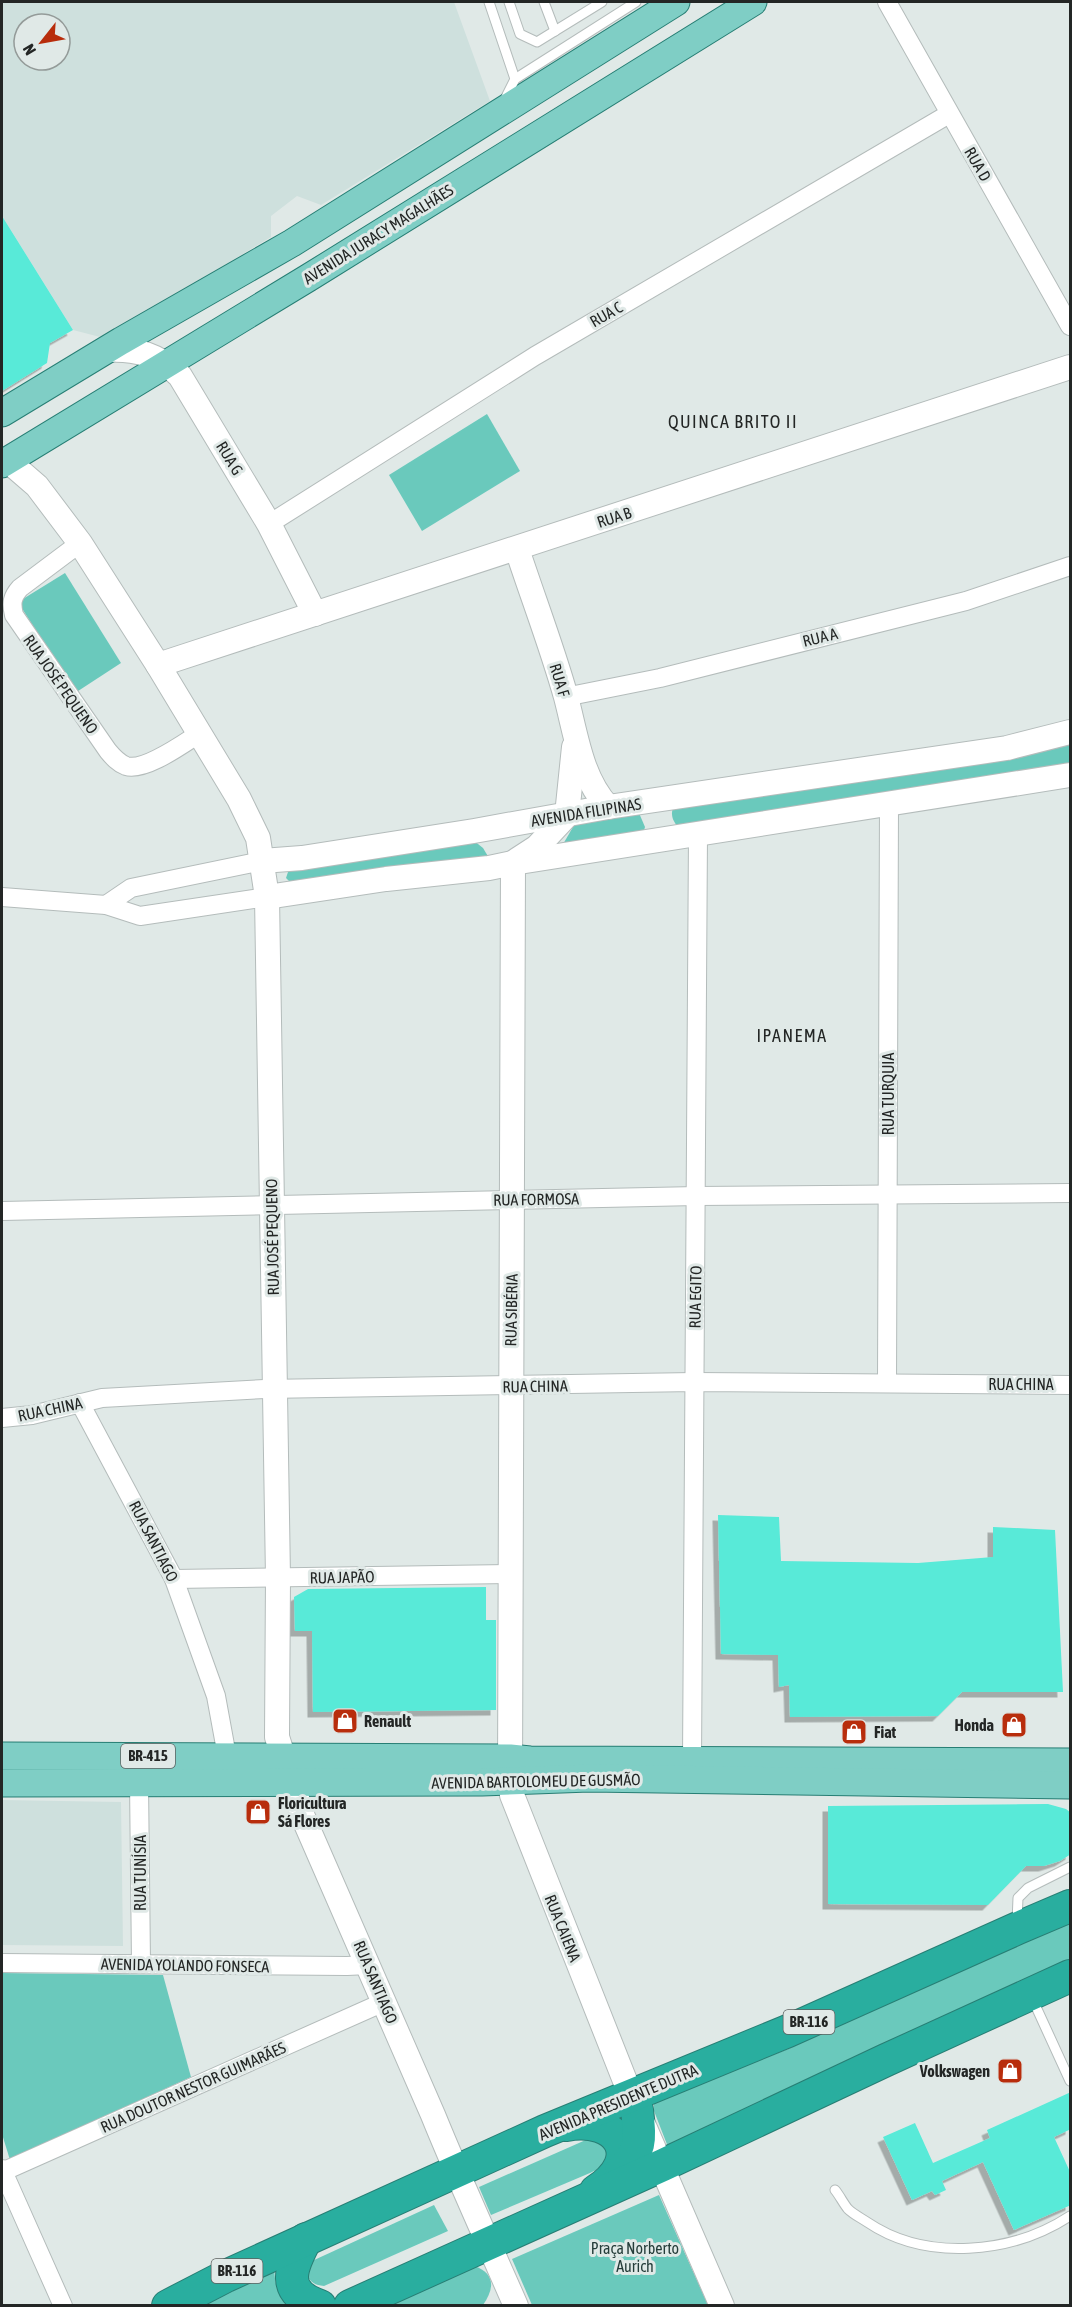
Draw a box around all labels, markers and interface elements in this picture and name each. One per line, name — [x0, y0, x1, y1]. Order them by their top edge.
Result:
north arrow — [12, 12, 72, 72]
text: N — [19, 41, 39, 58]
street label: RUA D — [961, 144, 995, 184]
street label: AVENIDA JURACY MAGALHÃES — [300, 180, 457, 288]
street label: RUA C — [586, 298, 626, 330]
district label: QUINCA BRITO II — [668, 411, 798, 432]
street label: RUA G — [213, 438, 247, 478]
street label: RUA B — [595, 503, 634, 531]
street label: RUA A — [801, 624, 839, 650]
street label: RUA JOSÉ PEQUENO — [20, 631, 102, 737]
street label: RUA F — [546, 661, 574, 699]
street label: AVENIDA FILIPINAS — [530, 794, 643, 830]
district label: IPANEMA — [756, 1025, 828, 1046]
street label: RUA TURQUIA — [879, 1053, 897, 1135]
street label: RUA JOSÉ PEQUENO — [262, 1178, 282, 1296]
street label: RUA FORMOSA — [493, 1189, 579, 1209]
street label: RUA EGITO — [685, 1265, 705, 1329]
street label: RUA SIBÉRIA — [501, 1273, 521, 1346]
street label: RUA CHINA — [988, 1375, 1054, 1393]
street label: RUA CHINA — [502, 1376, 568, 1396]
street label: RUA CHINA — [16, 1393, 84, 1425]
street label: RUA SANTIAGO — [126, 1498, 182, 1584]
street label: RUA JAPÃO — [309, 1567, 375, 1587]
shop icon: Renault — [330, 1706, 360, 1736]
shop icon: Honda — [999, 1710, 1029, 1740]
place label: Renault — [364, 1712, 411, 1730]
place label: Honda — [954, 1716, 994, 1734]
shop icon: Fiat — [839, 1717, 869, 1747]
place label: Fiat — [874, 1723, 897, 1741]
road number: BR-415 — [121, 1744, 175, 1768]
street label: AVENIDA BARTOLOMEU DE GUSMÃO — [431, 1770, 641, 1792]
place label: Floricultura Sá Flores — [278, 1794, 347, 1830]
shop icon: Floricultura Sá Flores — [243, 1797, 273, 1827]
street label: RUA TUNÍSIA — [131, 1835, 149, 1911]
street label: RUA CAIENA — [541, 1892, 585, 1964]
street label: RUA SANTIAGO — [350, 1938, 402, 2026]
street label: AVENIDA YOLANDO FONSECA — [101, 1955, 270, 1975]
road number: BR-116 — [784, 2010, 834, 2034]
street label: RUA DOUTOR NESTOR GUIMARÃES — [98, 2038, 289, 2136]
shop icon: Volkswagen — [995, 2056, 1025, 2086]
street label: AVENIDA PRESIDENTE DUTRA — [536, 2060, 700, 2144]
place label: Volkswagen — [919, 2062, 990, 2080]
park label: Praça Norberto Aurich — [591, 2239, 679, 2275]
road number: BR-116 — [212, 2259, 262, 2283]

